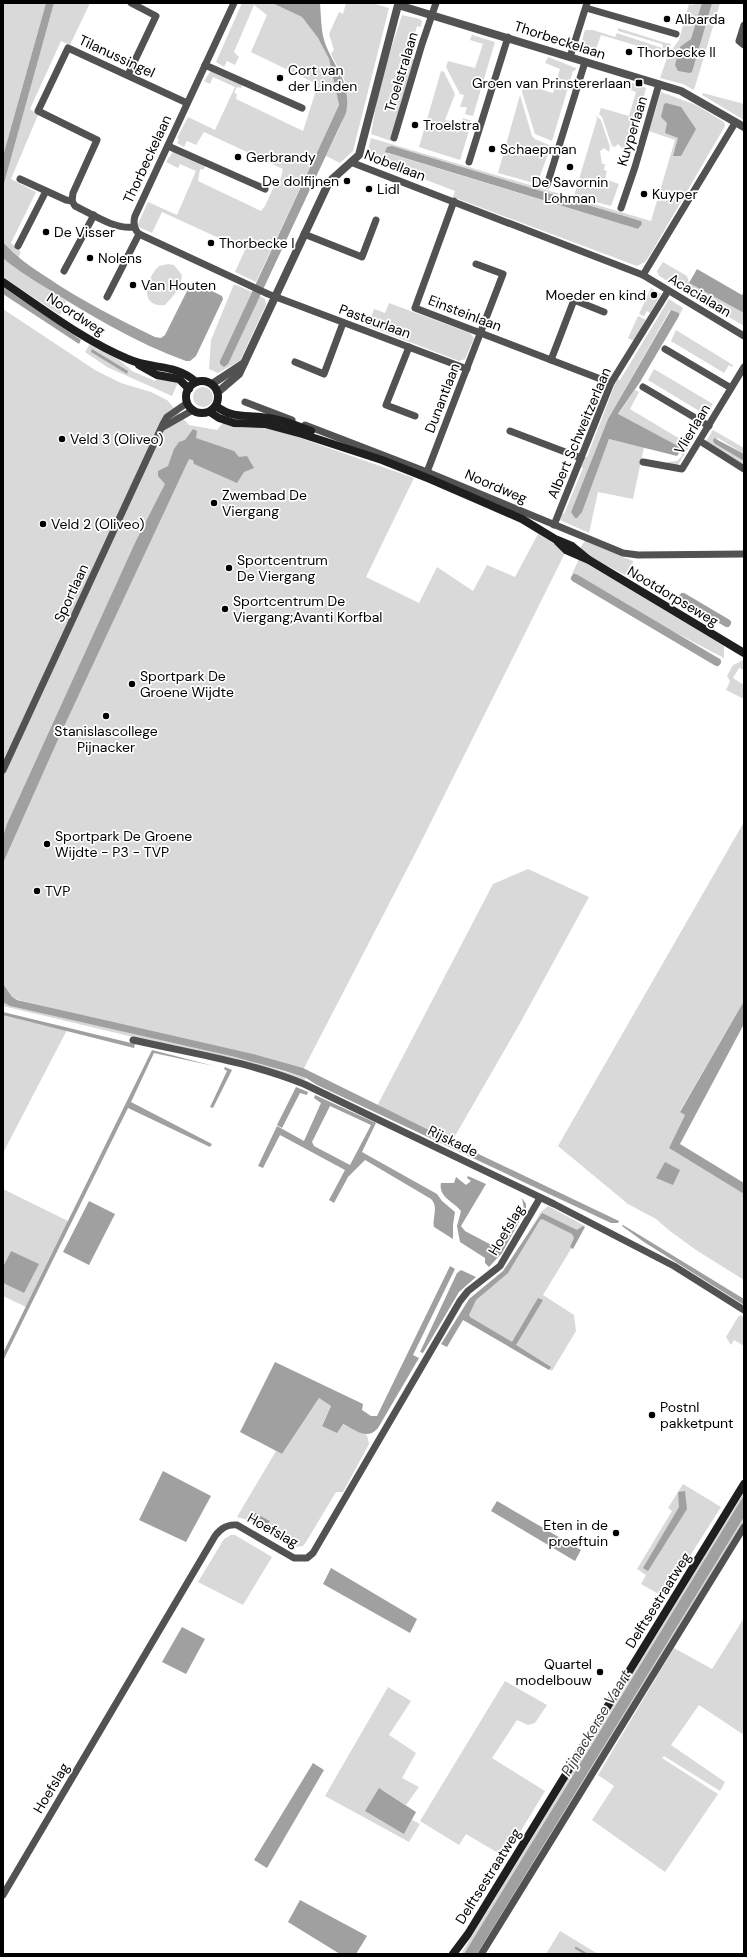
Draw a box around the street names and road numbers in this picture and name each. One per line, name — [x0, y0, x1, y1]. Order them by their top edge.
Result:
street label: Thorbeckelaan — [512, 17, 608, 63]
street label: Tilanussingel — [76, 30, 158, 82]
street label: Troelstralaan — [380, 30, 422, 114]
street label: Kuyperlaan — [613, 94, 651, 168]
street label: Thorbeckelaan — [119, 112, 175, 206]
street label: Nobellaan — [362, 145, 428, 185]
street label: Acacialaan — [665, 269, 735, 321]
street label: Noordweg — [43, 288, 109, 340]
street label: Einsteinlaan — [426, 291, 504, 335]
street label: Pasteurlaan — [337, 300, 413, 342]
street label: Dunantlaan — [420, 361, 464, 435]
street label: Albert Schweitzerlaan — [543, 365, 615, 501]
street label: Vlierlaan — [670, 401, 714, 457]
street label: Noordweg — [462, 465, 530, 507]
street label: Sportlaan — [50, 561, 92, 625]
street label: Nootdorpseweg — [624, 562, 722, 630]
street label: Rijskade — [425, 1121, 481, 1161]
street label: Hoefslag — [484, 1201, 528, 1259]
street label: Hoefslag — [244, 1509, 302, 1551]
street label: Delftsestraatweg — [621, 1548, 695, 1651]
street label: Hoefslag — [29, 1759, 73, 1817]
street label: Delftsestraatweg — [451, 1824, 525, 1927]

